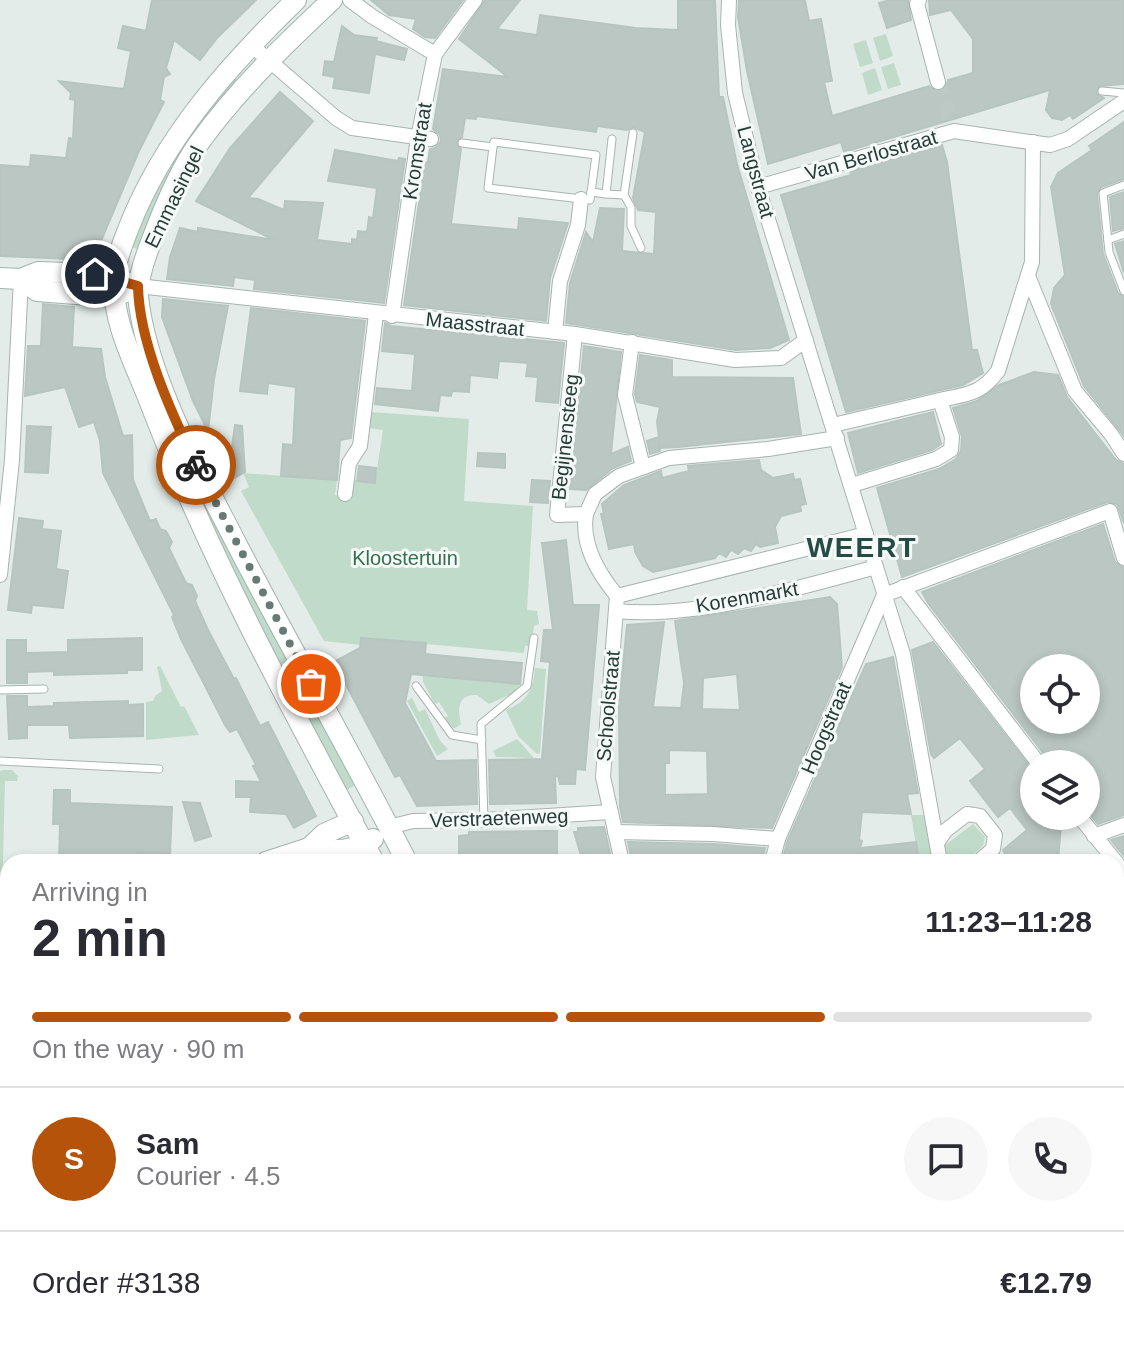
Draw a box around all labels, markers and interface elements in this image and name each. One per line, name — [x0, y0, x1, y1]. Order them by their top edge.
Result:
street label: Kromstraat — [398, 101, 436, 201]
street label: Langstraat — [733, 124, 779, 221]
street label: Van Berlostraat — [802, 126, 940, 184]
street label: Emmasingel — [140, 143, 208, 251]
pin — [61, 240, 129, 308]
icon: home — [73, 252, 117, 296]
street label: Maasstraat — [425, 308, 526, 340]
street label: Begijnensteeg — [547, 373, 583, 501]
courier — [156, 425, 236, 505]
icon: bike — [174, 443, 218, 487]
district label: WEERT — [806, 532, 918, 563]
park label: Kloostertuin — [352, 547, 458, 569]
street label: Korenmarkt — [694, 577, 800, 617]
street label: Schoolstraat — [592, 649, 624, 762]
pin — [277, 650, 345, 718]
map controls — [1020, 654, 1100, 830]
button: locate — [1020, 654, 1100, 734]
icon: bag — [289, 662, 333, 706]
street label: Hoogstraat — [797, 678, 855, 777]
button: layers — [1020, 750, 1100, 830]
street label: Verstraetenweg — [429, 805, 569, 831]
text: Arriving in — [32, 877, 148, 907]
text: 11:23–11:28 — [925, 905, 1092, 938]
text: 2 min — [32, 909, 168, 967]
text: On the way · 90 m — [32, 1034, 244, 1064]
button: chat — [904, 1117, 988, 1201]
button: phone — [1008, 1117, 1092, 1201]
text: Sam — [136, 1127, 199, 1160]
text: S — [64, 1142, 84, 1175]
text: Courier · 4.5 — [136, 1161, 281, 1191]
text: Order #3138 — [32, 1266, 200, 1299]
text: €12.79 — [1000, 1266, 1092, 1299]

